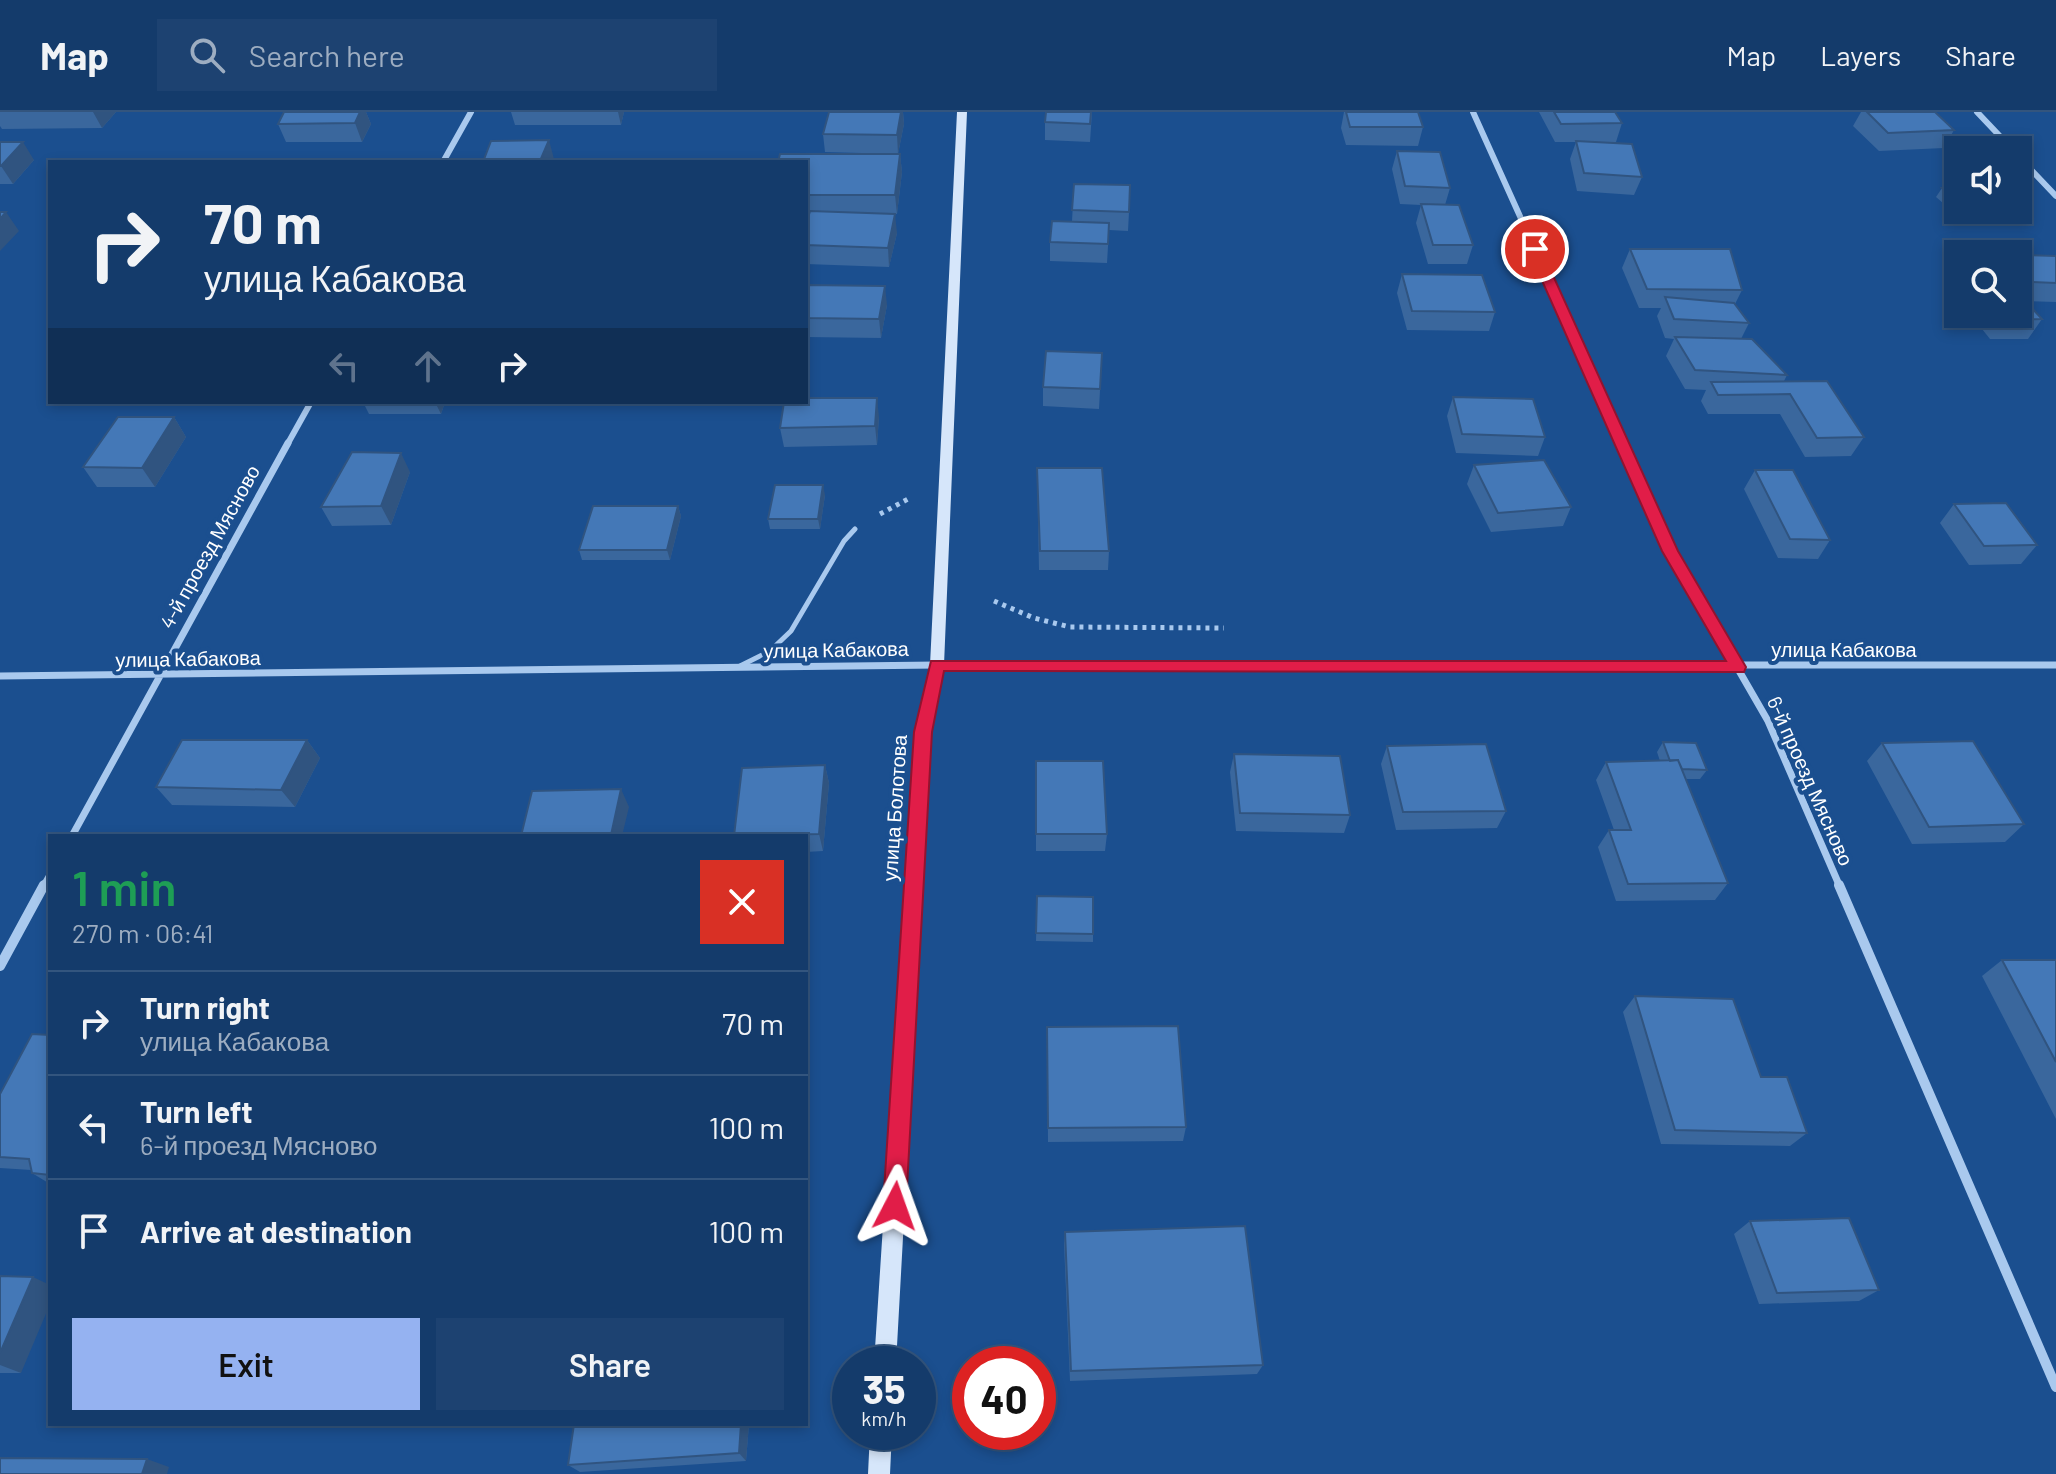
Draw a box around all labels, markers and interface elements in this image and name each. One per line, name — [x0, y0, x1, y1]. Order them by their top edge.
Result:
search box — [157, 19, 717, 91]
text: Map — [40, 32, 109, 78]
icon: search — [185, 33, 229, 77]
text: Search here — [249, 37, 405, 73]
text: Map — [1726, 38, 1776, 72]
text: Layers — [1820, 38, 1901, 72]
text: Share — [1945, 38, 2016, 72]
map controls — [1944, 136, 2032, 328]
button: sound — [1944, 136, 2032, 224]
text: 70 m — [204, 188, 322, 255]
icon: right — [72, 192, 176, 296]
pin — [1501, 215, 1569, 283]
icon: arrive — [1513, 227, 1557, 271]
button: search — [1944, 240, 2032, 328]
text: улица Кабакова — [204, 256, 466, 299]
icon: left — [322, 344, 366, 388]
icon: ahead — [406, 344, 450, 388]
icon: right — [490, 344, 534, 388]
street label: 4-й проезд Мясново — [154, 460, 264, 633]
street label: улица Кабакова — [763, 636, 910, 662]
street label: улица Кабакова — [1771, 637, 1918, 661]
street label: улица Кабакова — [115, 645, 262, 671]
street label: 6-й проезд Мясново — [1763, 692, 1859, 869]
street label: улица Болотова — [877, 733, 911, 882]
text: 1 min — [72, 858, 177, 916]
button: close — [700, 860, 784, 944]
text: 270 m · 06:41 — [72, 917, 213, 948]
text: Turn right — [140, 989, 270, 1025]
icon: right — [72, 1001, 116, 1045]
text: 70 m — [722, 1005, 784, 1041]
text: улица Кабакова — [140, 1025, 329, 1056]
text: Turn left — [140, 1093, 253, 1129]
icon: left — [72, 1105, 116, 1149]
text: 100 m — [709, 1109, 784, 1145]
text: 6-й проезд Мясново — [140, 1129, 378, 1160]
position arrow — [853, 1164, 937, 1248]
icon: arrive — [72, 1209, 116, 1253]
text: Arrive at destination — [140, 1213, 412, 1249]
text: 100 m — [709, 1213, 784, 1249]
button: Exit — [72, 1318, 420, 1410]
button: Share — [436, 1318, 784, 1410]
speed limit sign: 40 — [952, 1346, 1056, 1450]
text: 35 — [862, 1364, 906, 1412]
text: km/h — [861, 1406, 907, 1430]

